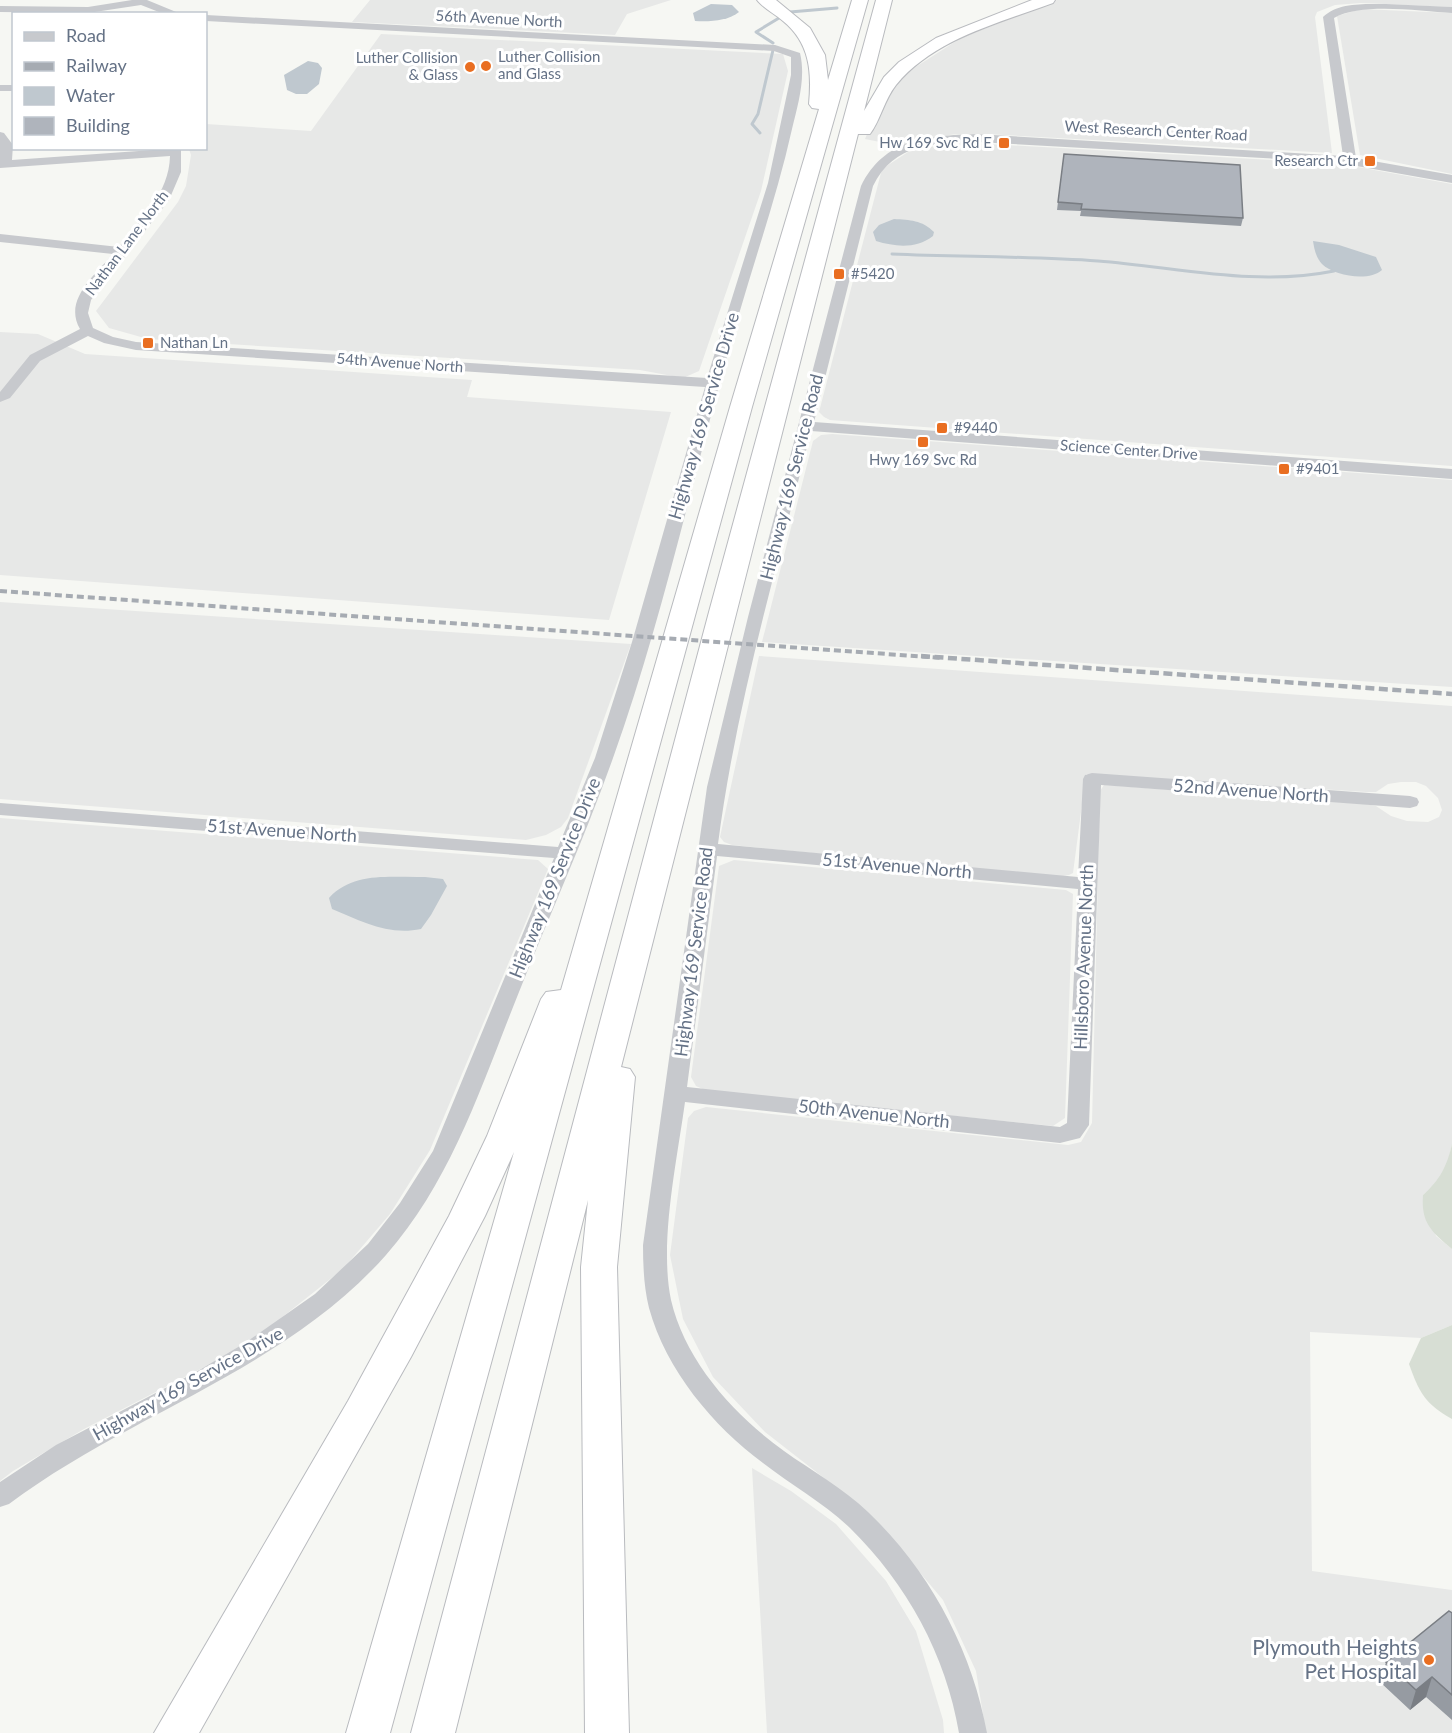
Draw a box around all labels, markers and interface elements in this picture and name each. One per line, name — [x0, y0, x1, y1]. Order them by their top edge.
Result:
street label: 56th Avenue North — [435, 6, 563, 30]
legend — [12, 12, 207, 150]
text: Road — [66, 24, 106, 46]
place label: Luther Collision and Glass — [498, 47, 600, 82]
place label: Luther Collision & Glass — [356, 48, 458, 83]
text: Railway — [66, 54, 127, 76]
marker: Luther Collision and Glass — [479, 59, 493, 73]
marker: Luther Collision & Glass — [463, 60, 477, 74]
text: Water — [66, 84, 115, 106]
text: Building — [66, 114, 130, 136]
street label: West Research Center Road — [1064, 116, 1248, 144]
place label: Hw 169 Svc Rd E — [879, 133, 992, 151]
marker: Hw 169 Svc Rd E — [997, 136, 1011, 150]
place label: Research Ctr — [1274, 151, 1359, 169]
marker: Research Ctr — [1363, 154, 1377, 168]
street label: Nathan Lane North — [81, 187, 171, 298]
place label: #5420 — [851, 264, 895, 282]
marker: #5420 — [832, 267, 846, 281]
street label: Highway 169 Service Drive — [663, 310, 743, 522]
place label: Nathan Ln — [160, 333, 228, 351]
marker: Nathan Ln — [141, 336, 155, 350]
street label: 54th Avenue North — [336, 349, 464, 375]
street label: Highway 169 Service Road — [755, 372, 827, 582]
place label: #9440 — [954, 418, 998, 436]
marker: #9440 — [935, 421, 949, 435]
marker: Hwy 169 Svc Rd — [916, 435, 930, 449]
street label: Science Center Drive — [1060, 435, 1199, 463]
place label: Hwy 169 Svc Rd — [869, 450, 977, 468]
place label: #9401 — [1296, 459, 1340, 477]
marker: #9401 — [1277, 462, 1291, 476]
street label: Highway 169 Service Drive — [504, 774, 604, 981]
street label: 52nd Avenue North — [1173, 774, 1330, 806]
street label: 51st Avenue North — [206, 814, 358, 846]
street label: Highway 169 Service Road — [669, 846, 717, 1058]
street label: 51st Avenue North — [821, 848, 973, 883]
street label: Hillsboro Avenue North — [1069, 864, 1097, 1050]
street label: 50th Avenue North — [797, 1094, 951, 1132]
street label: Highway 169 Service Drive — [88, 1322, 287, 1445]
place label: Plymouth Heights Pet Hospital — [1252, 1634, 1417, 1683]
marker: Plymouth Heights Pet Hospital — [1422, 1653, 1436, 1667]

